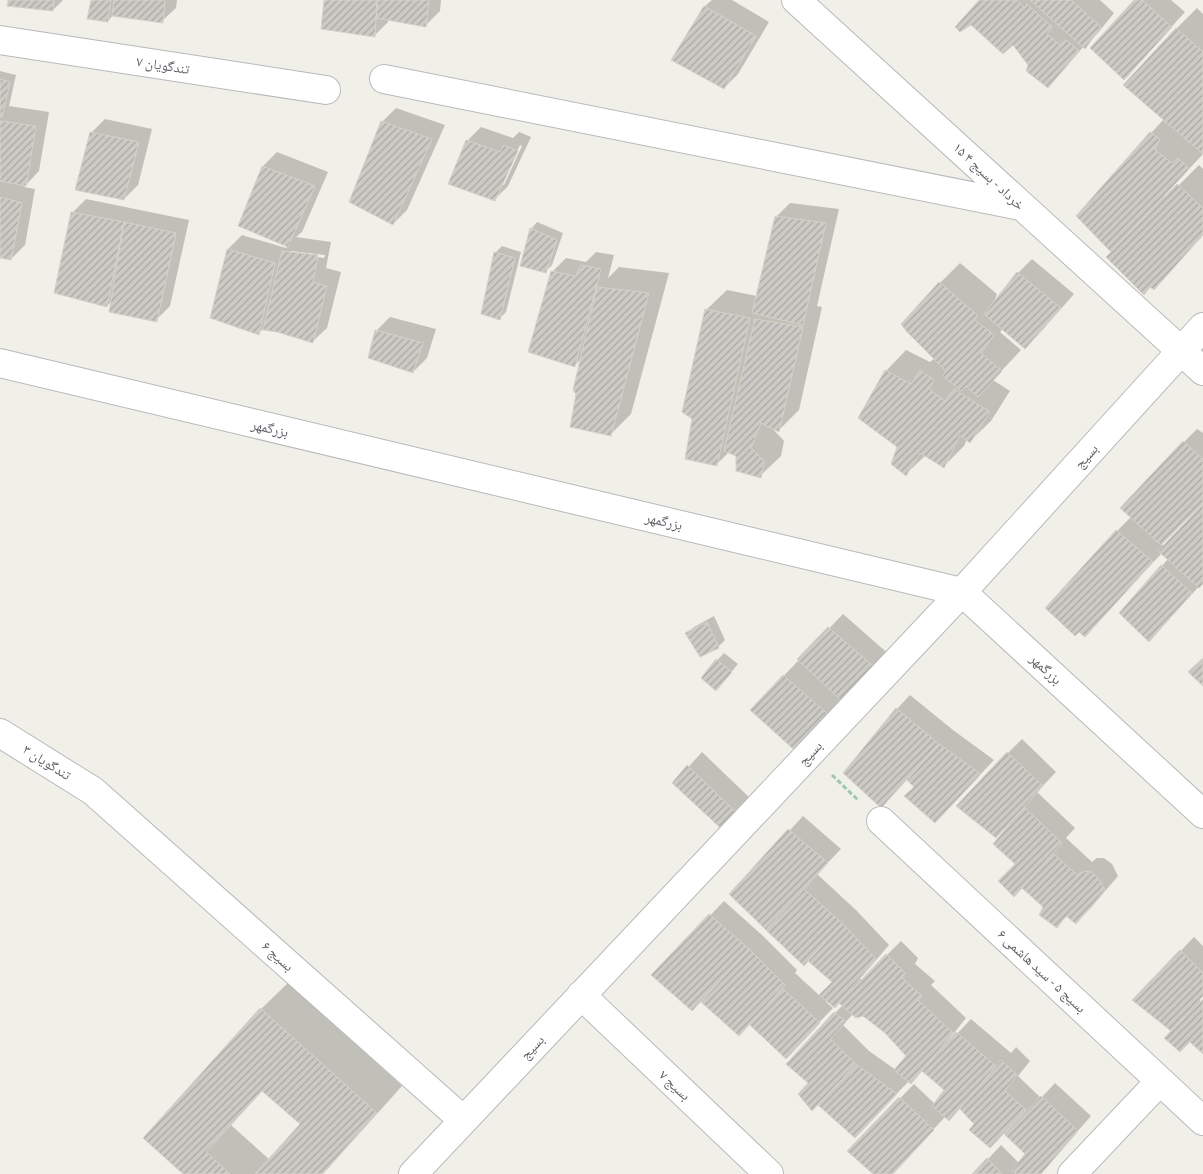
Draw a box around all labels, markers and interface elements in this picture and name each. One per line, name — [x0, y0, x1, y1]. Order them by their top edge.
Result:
street label: تندگویان ۷ — [135, 52, 191, 80]
street label: ۱۵ خرداد - بسیج ۴ — [948, 138, 1029, 215]
street label: بزرگمهر — [248, 415, 290, 443]
street label: بسیج — [1070, 440, 1103, 474]
street label: بزرگمهر — [642, 508, 684, 536]
street label: بزرگمهر — [1024, 649, 1066, 690]
street label: بسیج — [794, 737, 828, 771]
street label: تندگویان ۳ — [18, 740, 75, 786]
street label: بسیج ۵ - سید هاشمی ۶ — [993, 925, 1090, 1018]
street label: بسیج ۶ — [257, 937, 298, 977]
street label: بسیج — [516, 1031, 550, 1065]
street label: بسیج ۷ — [654, 1066, 695, 1106]

